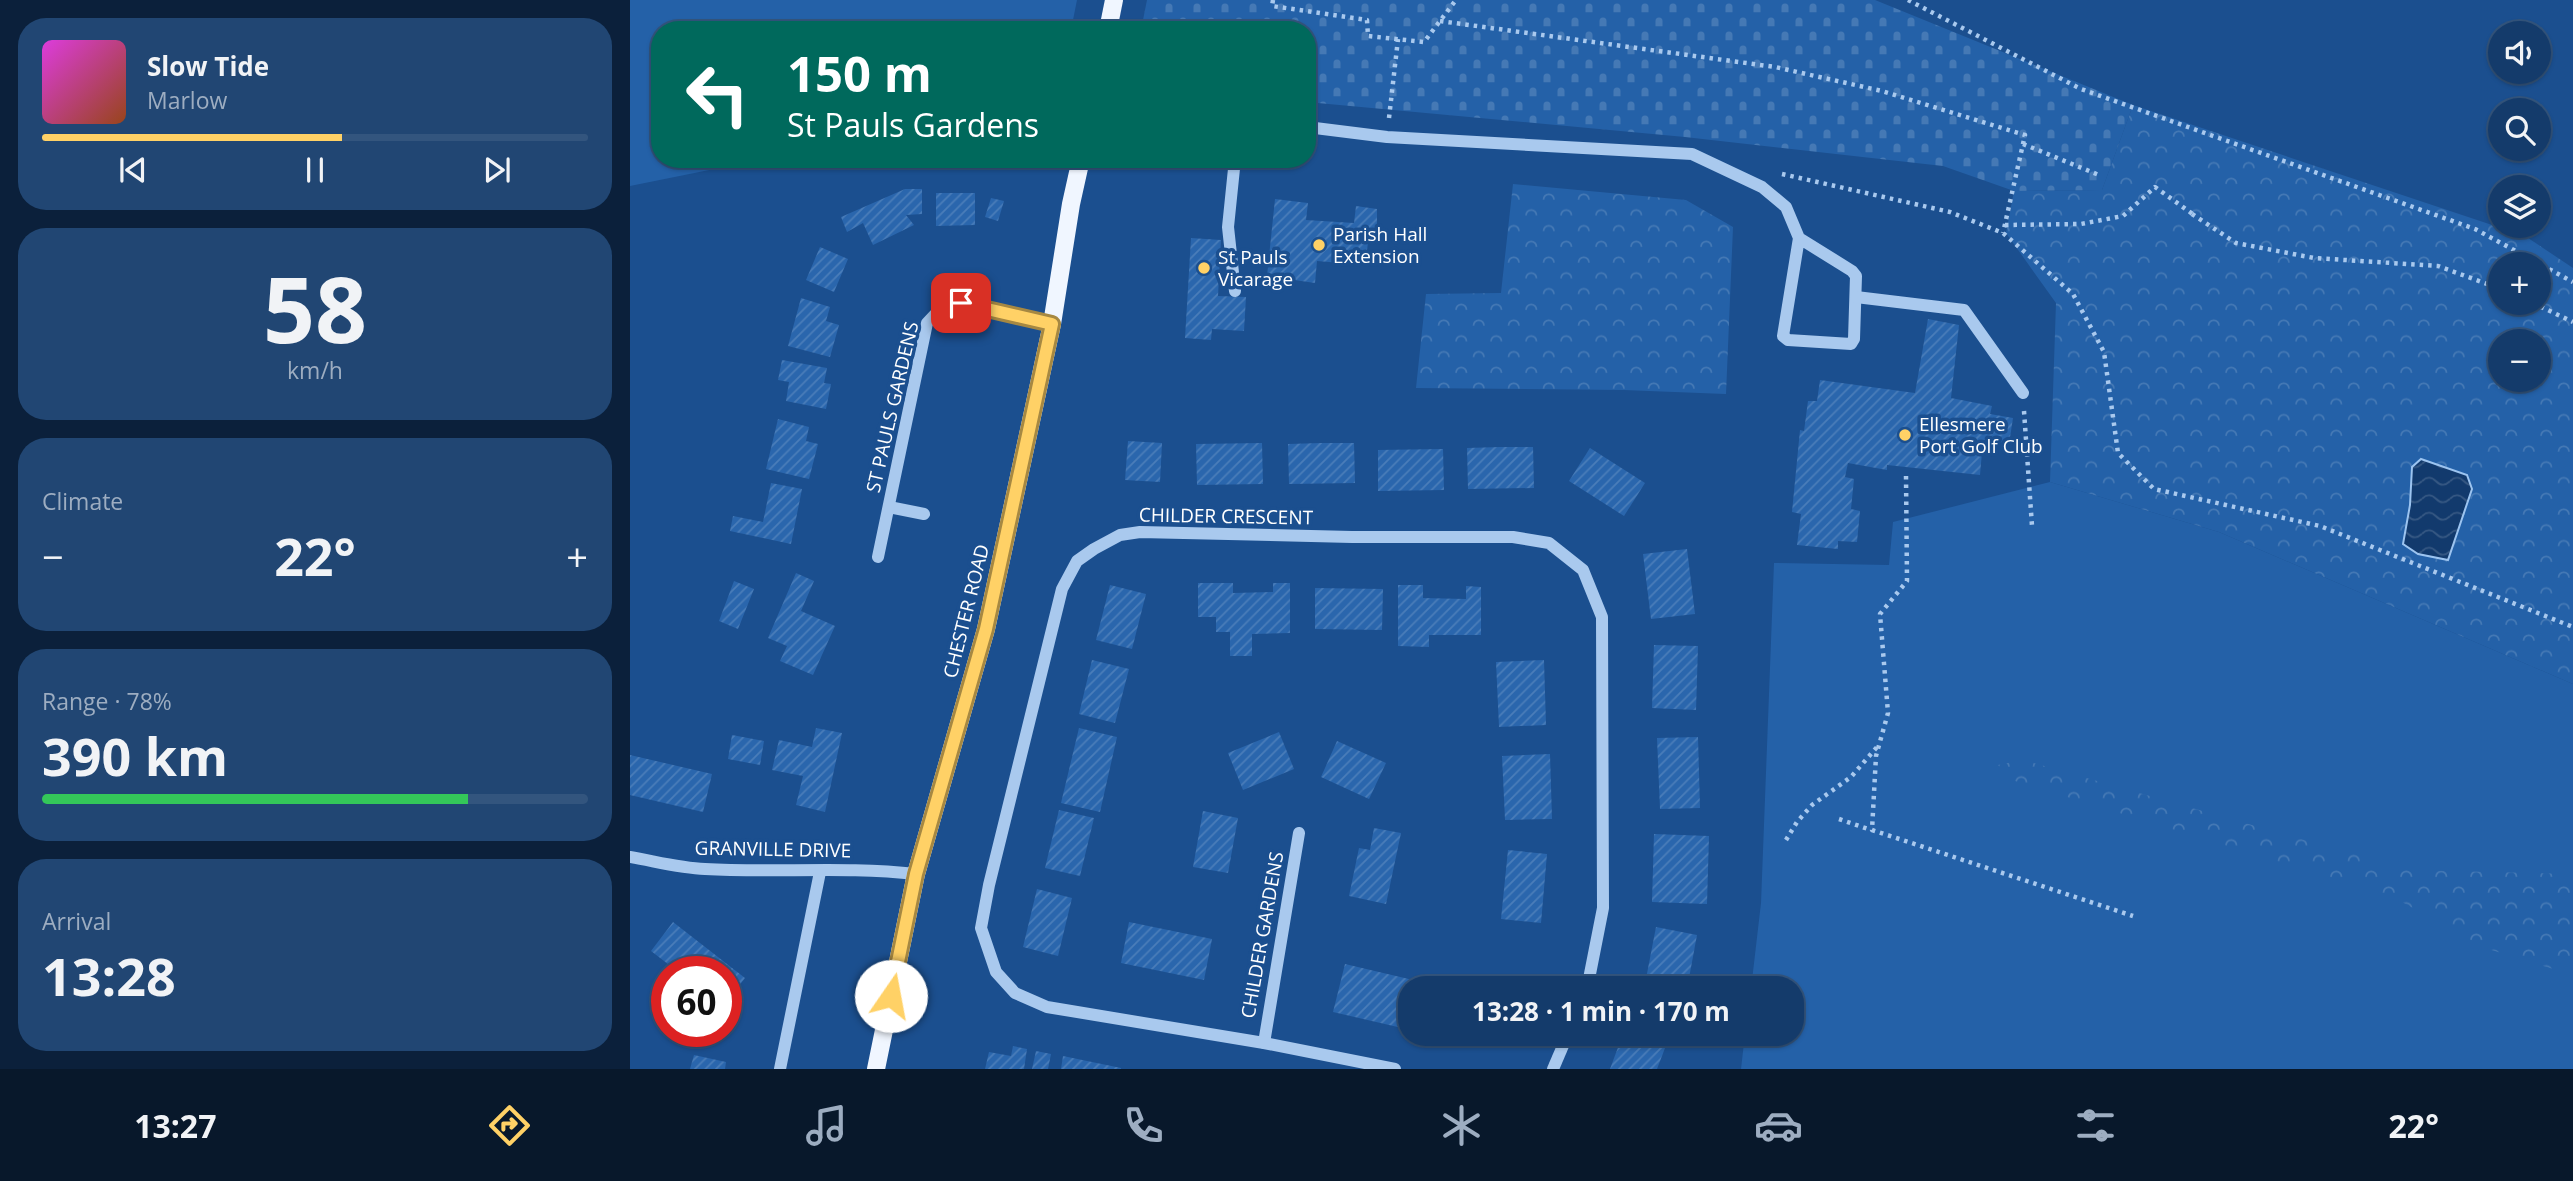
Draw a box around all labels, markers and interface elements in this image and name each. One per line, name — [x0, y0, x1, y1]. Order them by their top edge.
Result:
map controls — [2488, 21, 2551, 392]
button: sound — [2488, 21, 2551, 84]
text: 150 m — [787, 40, 932, 106]
text: Slow Tide — [147, 48, 269, 84]
icon: left — [672, 49, 763, 140]
text: Marlow — [147, 84, 227, 116]
button: search — [2488, 98, 2551, 161]
text: St Pauls Gardens — [787, 103, 1039, 146]
icon: previous — [114, 151, 152, 189]
icon: pause — [296, 151, 334, 189]
icon: next — [478, 151, 516, 189]
button: layers — [2488, 175, 2551, 238]
place label: Parish Hall Extension — [1333, 221, 1427, 269]
marker: Parish Hall Extension — [1311, 237, 1327, 253]
place label: St Pauls Vicarage — [1218, 244, 1293, 292]
text: 58 — [263, 246, 367, 370]
button: + — [2488, 252, 2551, 315]
marker: St Pauls Vicarage — [1196, 260, 1212, 276]
pin — [931, 273, 991, 333]
icon: arrive — [942, 284, 980, 322]
street label: ST PAULS GARDENS — [860, 319, 924, 495]
button: − — [2488, 329, 2551, 392]
text: km/h — [287, 354, 343, 386]
place label: Ellesmere Port Golf Club — [1919, 411, 2043, 459]
marker: Ellesmere Port Golf Club — [1897, 427, 1913, 443]
text: Climate — [42, 485, 123, 517]
street label: CHILDER CRESCENT — [1139, 501, 1314, 531]
text: 22° — [274, 520, 356, 591]
text: − — [42, 530, 64, 582]
text: + — [566, 530, 588, 582]
street label: CHESTER ROAD — [937, 541, 995, 681]
text: Range · 78% — [42, 685, 172, 717]
text: 390 km — [42, 720, 228, 791]
street label: GRANVILLE DRIVE — [695, 835, 851, 863]
street label: CHILDER GARDENS — [1235, 850, 1289, 1020]
text: Arrival — [42, 905, 111, 937]
text: 13:28 — [42, 940, 176, 1011]
speed limit sign: 60 — [651, 956, 742, 1047]
position arrow — [854, 959, 928, 1033]
text: 13:28 · 1 min · 170 m — [1472, 993, 1730, 1029]
icon: directions — [485, 1101, 534, 1150]
icon: music — [802, 1101, 851, 1150]
icon: phone — [1119, 1101, 1168, 1150]
icon: climate — [1437, 1101, 1486, 1150]
icon: car — [1754, 1101, 1803, 1150]
icon: filters — [2071, 1101, 2120, 1150]
text: 13:27 — [134, 1104, 216, 1147]
text: 22° — [2389, 1104, 2439, 1147]

